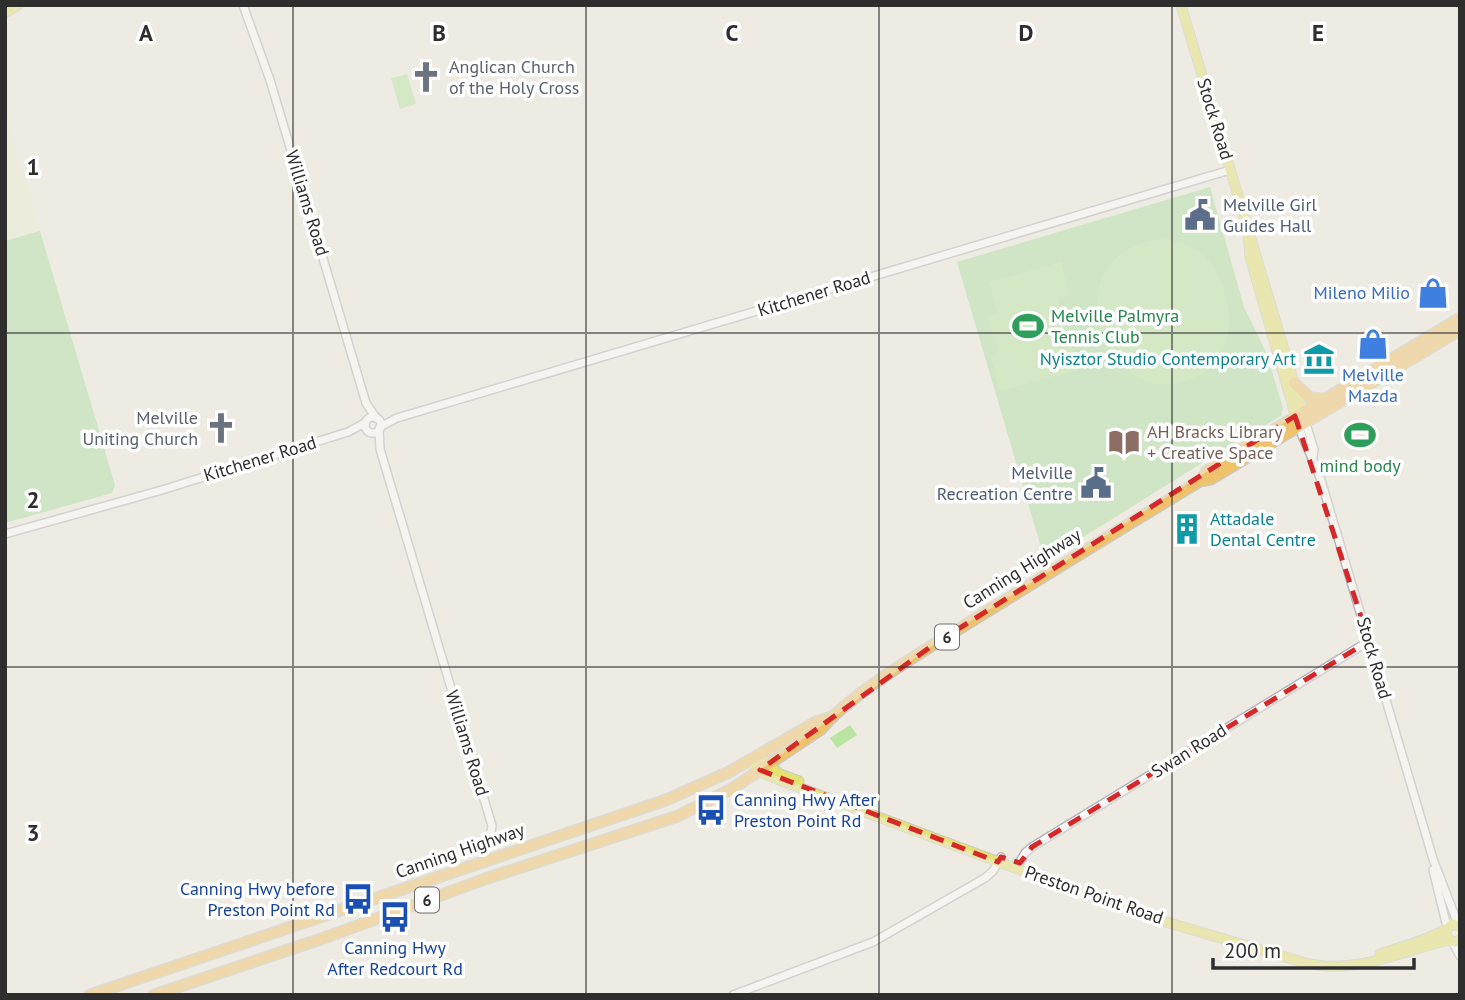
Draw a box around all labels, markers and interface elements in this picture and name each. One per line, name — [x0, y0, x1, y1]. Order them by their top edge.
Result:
text: A — [139, 18, 153, 47]
text: B — [432, 18, 446, 47]
text: C — [726, 18, 739, 47]
text: D — [1019, 18, 1033, 47]
text: E — [1312, 18, 1324, 47]
place label: Anglican Church of the Holy Cross — [449, 55, 579, 99]
church icon: Anglican Church of the Holy Cross — [409, 60, 443, 94]
street label: Stock Road — [1192, 75, 1239, 162]
street label: Williams Road — [281, 147, 334, 258]
text: 1 — [26, 152, 40, 181]
place label: Melville Girl Guides Hall — [1223, 193, 1318, 237]
public building icon: Melville Girl Guides Hall — [1183, 198, 1217, 232]
street label: Kitchener Road — [755, 265, 873, 322]
shop icon: Mileno Milio — [1416, 276, 1450, 310]
place label: Mileno Milio — [1313, 281, 1410, 304]
place label: Melville Palmyra Tennis Club — [1051, 304, 1179, 348]
sports icon: Melville Palmyra Tennis Club — [1011, 309, 1045, 343]
shop icon: Melville Mazda — [1356, 327, 1390, 361]
museum icon: Nyisztor Studio Contemporary Art — [1302, 342, 1336, 376]
place label: Nyisztor Studio Contemporary Art — [1040, 347, 1296, 370]
place label: Melville Mazda — [1342, 363, 1404, 407]
place label: Melville Uniting Church — [82, 406, 198, 450]
church icon: Melville Uniting Church — [204, 411, 238, 445]
sports icon: mind body — [1343, 418, 1377, 452]
place label: AH Bracks Library + Creative Space — [1147, 420, 1283, 464]
library icon: AH Bracks Library + Creative Space — [1107, 425, 1141, 459]
street label: Kitchener Road — [201, 430, 319, 487]
place label: mind body — [1319, 454, 1401, 477]
place label: Melville Recreation Centre — [937, 461, 1073, 505]
public building icon: Melville Recreation Centre — [1079, 466, 1113, 500]
text: 2 — [26, 485, 40, 514]
place label: Attadale Dental Centre — [1210, 507, 1316, 551]
building icon: Attadale Dental Centre — [1170, 512, 1204, 546]
street label: Canning Highway — [959, 523, 1085, 614]
street label: Stock Road — [1352, 614, 1397, 702]
road number: 6 — [935, 624, 959, 650]
street label: Williams Road — [441, 687, 494, 798]
street label: Swan Road — [1147, 718, 1231, 783]
place label: Canning Hwy After Preston Point Rd — [734, 788, 876, 832]
bus stop icon: Canning Hwy After Preston Point Rd — [694, 793, 728, 827]
text: 3 — [26, 818, 40, 847]
street label: Canning Highway — [392, 818, 528, 883]
street label: Preston Point Road — [1022, 860, 1167, 929]
place label: Canning Hwy before Preston Point Rd — [180, 877, 335, 921]
bus stop icon: Canning Hwy before Preston Point Rd — [341, 882, 375, 916]
road number: 6 — [415, 888, 439, 912]
bus stop icon: Canning Hwy After Redcourt Rd — [378, 900, 412, 934]
scale bar — [1213, 926, 1414, 970]
place label: Canning Hwy After Redcourt Rd — [327, 936, 463, 980]
text: 200 m — [1224, 937, 1281, 964]

